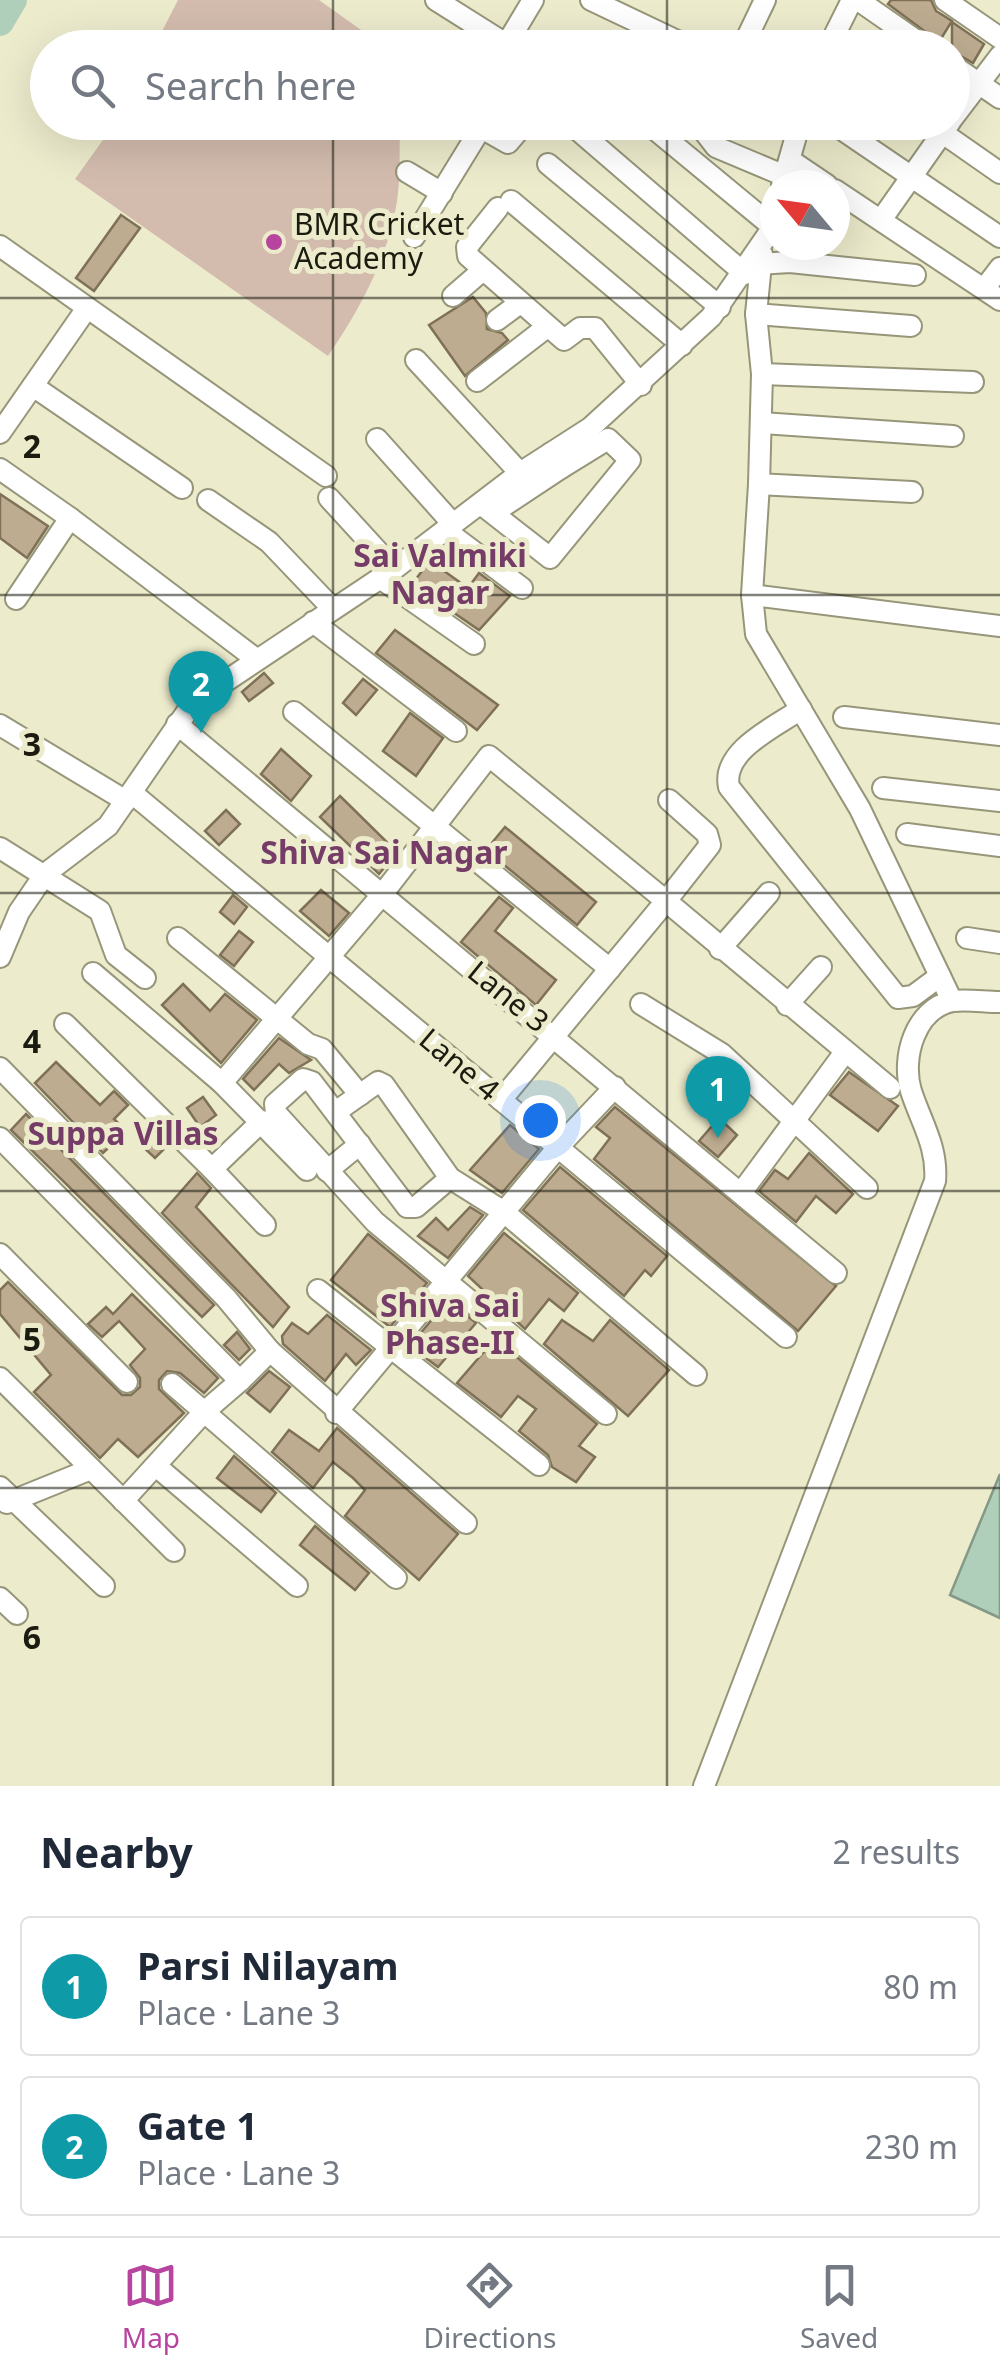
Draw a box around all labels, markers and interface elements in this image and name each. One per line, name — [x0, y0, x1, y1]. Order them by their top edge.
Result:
search box — [30, 30, 970, 140]
icon: search — [65, 58, 120, 113]
text: Search here — [145, 59, 356, 111]
north arrow — [760, 170, 850, 260]
place label: BMR Cricket Academy — [294, 203, 465, 278]
marker: BMR Cricket Academy — [263, 231, 285, 253]
text: 2 — [23, 424, 41, 467]
district label: Sai Valmiki Nagar — [353, 533, 527, 613]
pin: 2 — [168, 650, 234, 733]
text: 3 — [23, 722, 41, 765]
district label: Shiva Sai Nagar — [260, 830, 508, 873]
street label: Lane 3 — [460, 951, 558, 1041]
street label: Lane 4 — [411, 1018, 509, 1109]
text: 4 — [23, 1019, 41, 1062]
pin: 1 — [686, 1056, 750, 1138]
your location — [515, 1095, 566, 1146]
district label: Suppa Villas — [27, 1111, 219, 1154]
district label: Shiva Sai Phase-II — [380, 1283, 520, 1363]
text: 5 — [23, 1317, 41, 1360]
text: 6 — [23, 1615, 41, 1658]
text: Nearby — [40, 1823, 193, 1880]
text: 2 results — [833, 1830, 960, 1873]
text: Parsi Nilayam — [137, 1939, 399, 1991]
text: 1 — [65, 1965, 84, 2008]
text: 80 m — [883, 1965, 958, 2008]
text: Place · Lane 3 — [137, 1991, 340, 2034]
text: Gate 1 — [137, 2099, 258, 2151]
text: 2 — [65, 2125, 84, 2168]
text: 230 m — [865, 2125, 958, 2168]
text: Place · Lane 3 — [137, 2151, 340, 2194]
tab: Map — [122, 2258, 180, 2356]
tab: Directions — [424, 2258, 556, 2356]
tab: Saved — [800, 2258, 878, 2356]

